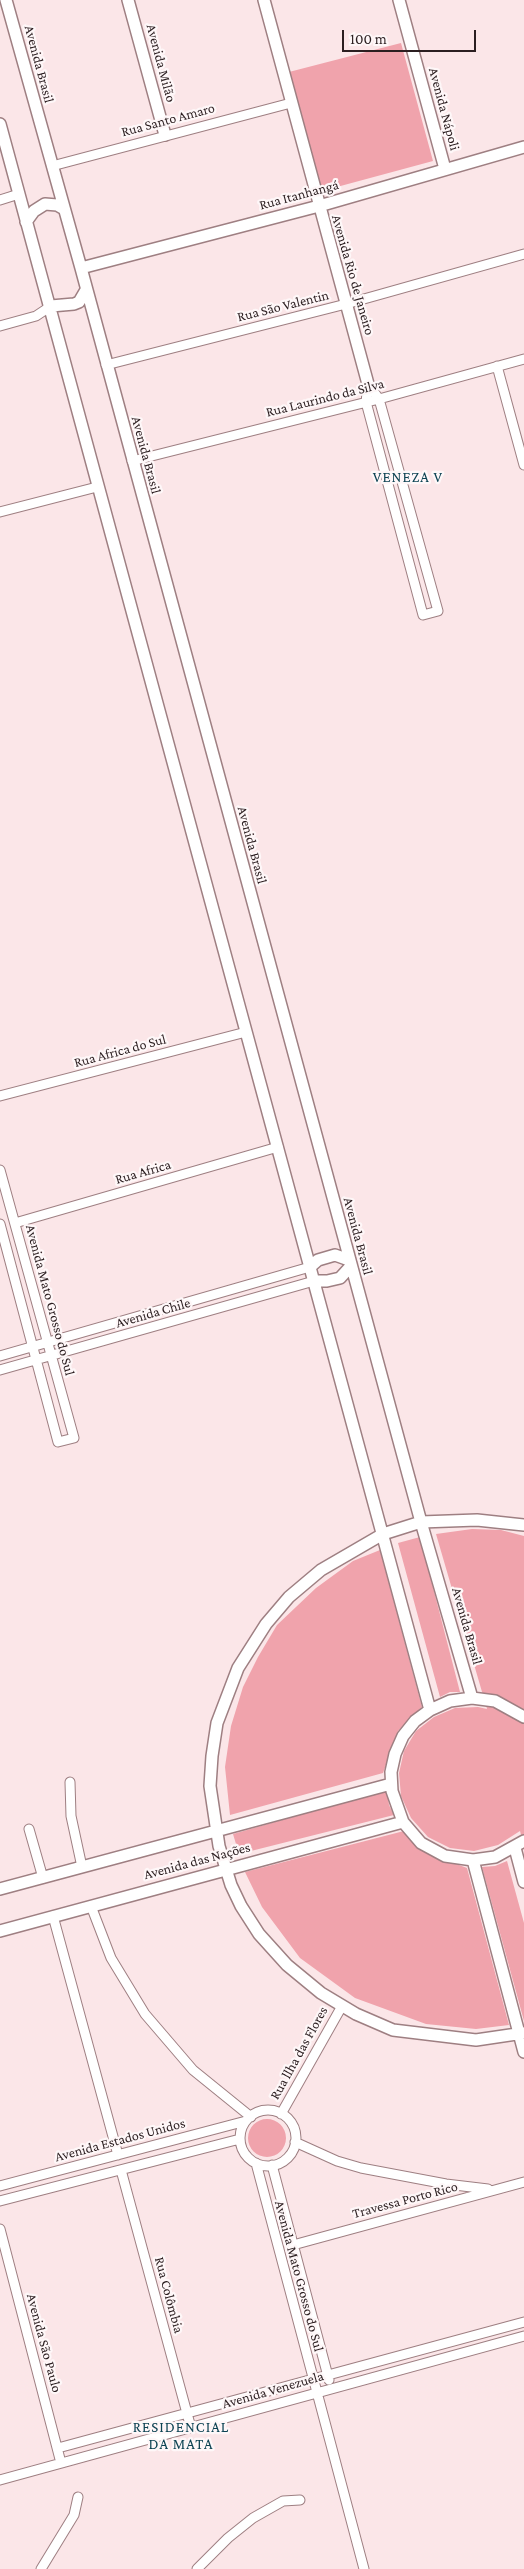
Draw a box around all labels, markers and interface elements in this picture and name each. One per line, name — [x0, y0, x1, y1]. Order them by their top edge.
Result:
scale bar — [344, 20, 478, 52]
street label: Avenida Milão — [143, 22, 179, 104]
street label: Avenida Brasil — [21, 23, 57, 105]
text: 100 m — [350, 31, 387, 47]
street label: Avenida Nápoli — [425, 66, 463, 152]
street label: Rua Santo Amaro — [119, 99, 217, 141]
street label: Rua Itanhangá — [257, 176, 341, 214]
street label: Avenida Rio de Janeiro — [328, 213, 378, 337]
street label: Rua São Valentin — [235, 287, 331, 325]
street label: Rua Laurindo da Silva — [264, 375, 386, 421]
street label: Avenida Brasil — [128, 414, 164, 496]
district label: VENEZA V — [372, 468, 444, 486]
street label: Avenida Brasil — [234, 804, 270, 886]
street label: Rua Africa do Sul — [72, 1031, 168, 1071]
street label: Rua Africa — [113, 1156, 173, 1188]
street label: Avenida Brasil — [340, 1195, 376, 1277]
street label: Avenida Mato Grosso do Sul — [22, 1223, 78, 1377]
street label: Avenida Chile — [114, 1294, 192, 1332]
street label: Avenida Brasil — [448, 1585, 486, 1667]
street label: Avenida das Nações — [142, 1839, 252, 1883]
street label: Rua llha das Flores — [266, 2003, 332, 2103]
street label: Avenida Estados Unidos — [53, 2114, 187, 2166]
street label: Travessa Porto Rico — [351, 2178, 459, 2222]
street label: Avenida Mato Grosso do Sul — [271, 2199, 327, 2353]
street label: Rua Colômbia — [151, 2255, 187, 2335]
street label: Avenida São Paulo — [23, 2292, 65, 2394]
street label: Avenida Venezuela — [220, 2367, 326, 2413]
district label: RESIDENCIAL DA MATA — [131, 2418, 231, 2453]

